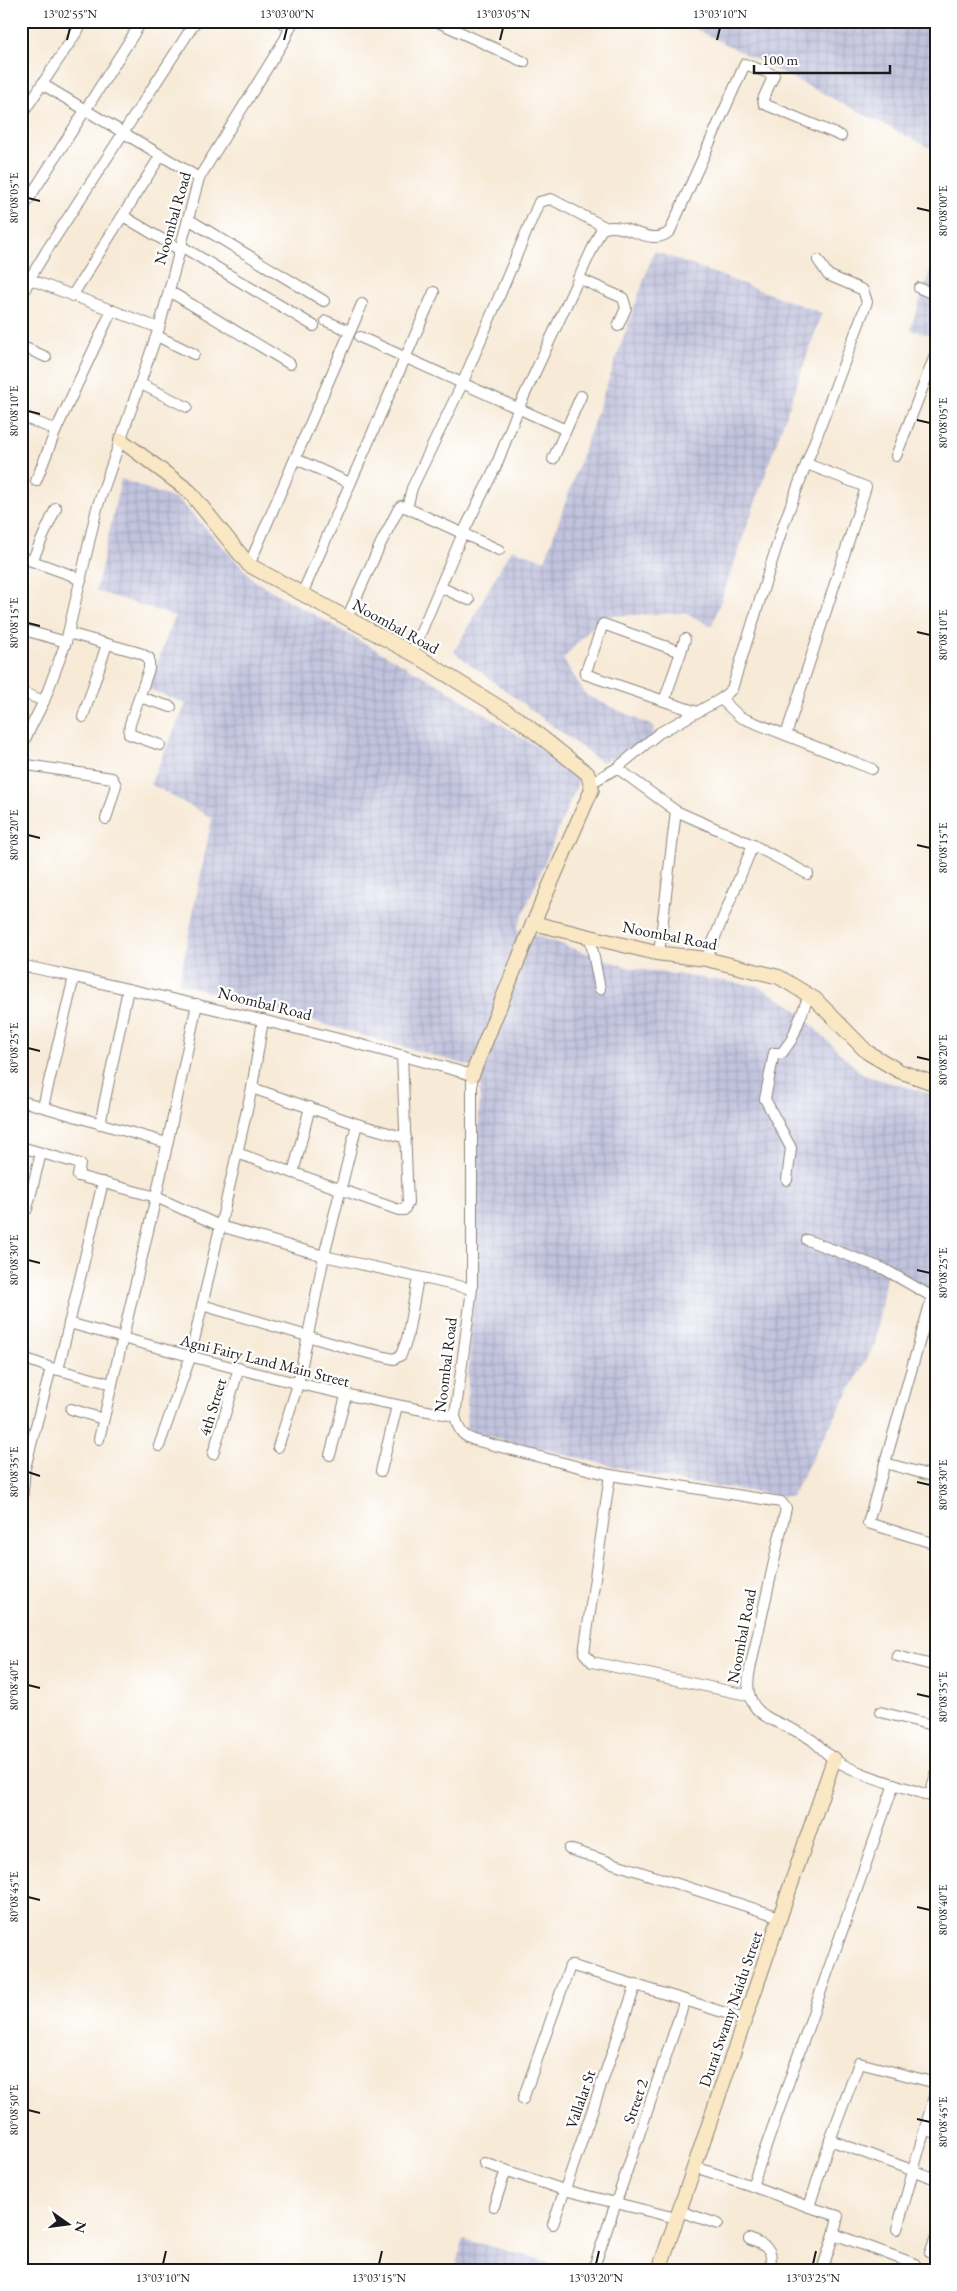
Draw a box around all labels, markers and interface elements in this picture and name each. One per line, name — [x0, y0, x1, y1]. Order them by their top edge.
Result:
text: 13°02'55"N — [43, 6, 97, 22]
text: 13°03'00"N — [260, 6, 314, 22]
text: 13°03'05"N — [476, 6, 530, 22]
text: 13°03'10"N — [693, 6, 747, 22]
scale bar — [754, 42, 891, 74]
text: 100 m — [762, 50, 799, 69]
street label: Noombal Road — [149, 168, 196, 267]
text: 80°08'05"E — [6, 172, 22, 224]
text: 80°08'00"E — [935, 185, 951, 237]
text: 80°08'10"E — [6, 385, 22, 437]
text: 80°08'05"E — [935, 397, 951, 449]
street label: Noombal Road — [349, 594, 444, 659]
text: 80°08'15"E — [6, 597, 22, 649]
text: 80°08'10"E — [935, 609, 951, 661]
text: 80°08'20"E — [6, 809, 22, 861]
text: 80°08'15"E — [935, 822, 951, 874]
street label: Noombal Road — [621, 916, 720, 955]
street label: Noombal Road — [216, 982, 315, 1025]
text: 80°08'25"E — [6, 1022, 22, 1074]
text: 80°08'20"E — [935, 1034, 951, 1086]
text: 80°08'30"E — [6, 1234, 22, 1286]
text: 80°08'25"E — [935, 1247, 951, 1299]
street label: Noombal Road — [429, 1315, 462, 1414]
street label: Agni Fairy Land Main Street — [177, 1329, 352, 1392]
street label: 4th Street — [194, 1376, 231, 1439]
text: 80°08'35"E — [6, 1446, 22, 1498]
text: 80°08'30"E — [935, 1459, 951, 1511]
street label: Noombal Road — [722, 1586, 761, 1685]
text: 80°08'40"E — [6, 1659, 22, 1711]
text: 80°08'35"E — [935, 1671, 951, 1723]
text: 80°08'45"E — [6, 1871, 22, 1923]
text: 80°08'40"E — [935, 1884, 951, 1936]
street label: Durai Swamy Naidu Street — [694, 1928, 767, 2090]
street label: Vallalar St — [561, 2067, 600, 2131]
street label: Street 2 — [618, 2076, 653, 2126]
text: 80°08'50"E — [6, 2084, 22, 2136]
text: 80°08'45"E — [935, 2096, 951, 2148]
north arrow — [42, 2198, 92, 2248]
text: N — [70, 2219, 91, 2235]
text: 13°03'10"N — [136, 2270, 190, 2286]
text: 13°03'15"N — [352, 2270, 406, 2286]
text: 13°03'20"N — [569, 2270, 623, 2286]
text: 13°03'25"N — [786, 2270, 840, 2286]

